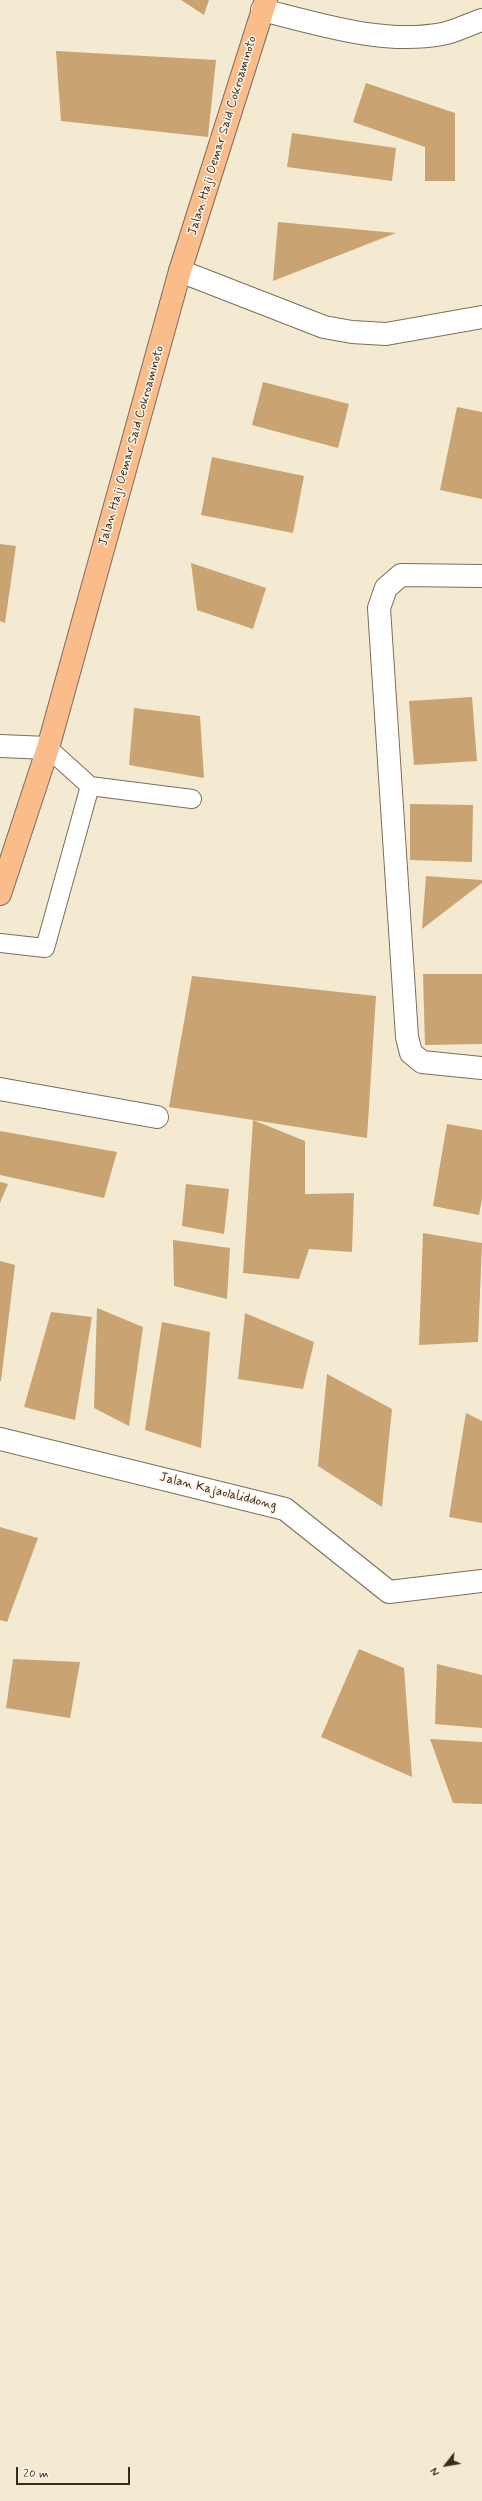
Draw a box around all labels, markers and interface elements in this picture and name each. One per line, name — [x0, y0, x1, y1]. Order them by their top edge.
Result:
street label: Jalan Haji Oemar Said Cokroaminoto — [185, 34, 261, 238]
street label: Jalan Haji Oemar Said Cokroaminoto — [96, 344, 168, 548]
street label: Jalan Kajaolaliddong — [158, 1470, 278, 1514]
north arrow — [426, 2445, 466, 2485]
scale bar — [18, 2459, 132, 2485]
text: N — [428, 2464, 444, 2478]
text: 20 m — [23, 2466, 49, 2482]

